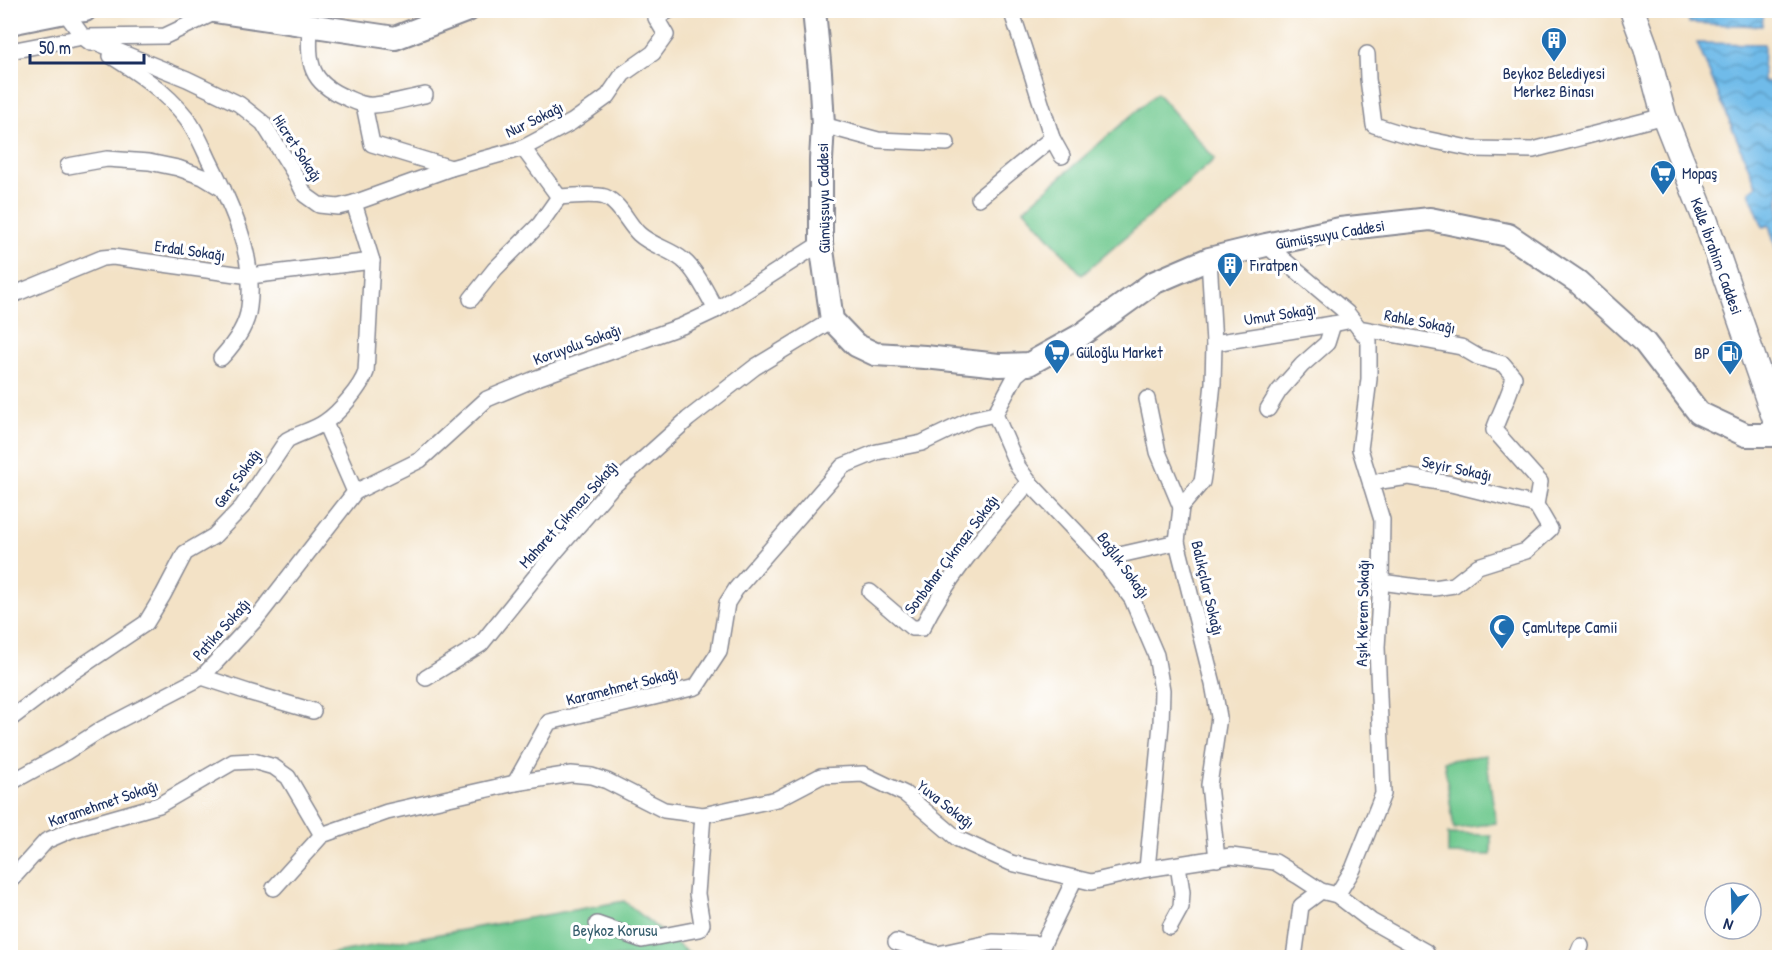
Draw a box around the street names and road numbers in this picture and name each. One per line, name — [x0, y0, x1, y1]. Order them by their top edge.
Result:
street label: Nur Sokağı — [501, 95, 567, 143]
street label: Hicret Sokağı — [268, 110, 328, 186]
street label: Gümüşsuyu Caddesi — [811, 143, 835, 253]
street label: Kelle İbrahim Caddesi — [1686, 194, 1748, 318]
street label: Gümüşsuyu Caddesi — [1274, 214, 1386, 254]
street label: Erdal Sokağı — [153, 234, 227, 266]
street label: Umut Sokağı — [1242, 297, 1318, 331]
street label: Rahle Sokağı — [1383, 303, 1457, 339]
street label: Koruyolu Sokağı — [530, 318, 624, 370]
street label: Genç Sokağı — [208, 444, 266, 512]
street label: Seyir Sokağı — [1420, 450, 1494, 486]
street label: Maharet Çıkmazı Sokağı — [514, 455, 622, 573]
street label: Sonbahar Çıkmazı Sokağı — [899, 490, 1003, 618]
street label: Bağlık Sokağı — [1092, 527, 1156, 603]
street label: Balıkçılar Sokağı — [1186, 539, 1230, 637]
street label: Aşık Kerem Sokağı — [1350, 559, 1374, 667]
street label: Patika Sokağı — [187, 593, 255, 665]
street label: Karamehmet Sokağı — [564, 661, 680, 711]
street label: Karamehmet Sokağı — [45, 774, 161, 832]
street label: Yuva Sokağı — [913, 775, 979, 833]

